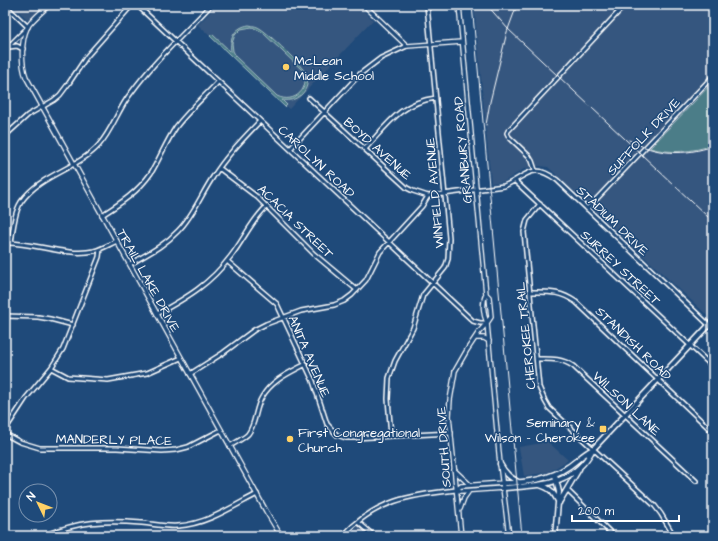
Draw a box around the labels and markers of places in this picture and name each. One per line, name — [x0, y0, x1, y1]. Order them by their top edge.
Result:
place label: McLean Middle School — [294, 52, 374, 85]
marker: McLean Middle School — [281, 62, 291, 72]
place label: Seminary & Wilson - Cherokee — [485, 414, 595, 447]
place label: First Congregational Church — [298, 424, 420, 457]
marker: Seminary & Wilson - Cherokee — [598, 424, 608, 434]
marker: First Congregational Church — [285, 434, 295, 444]

